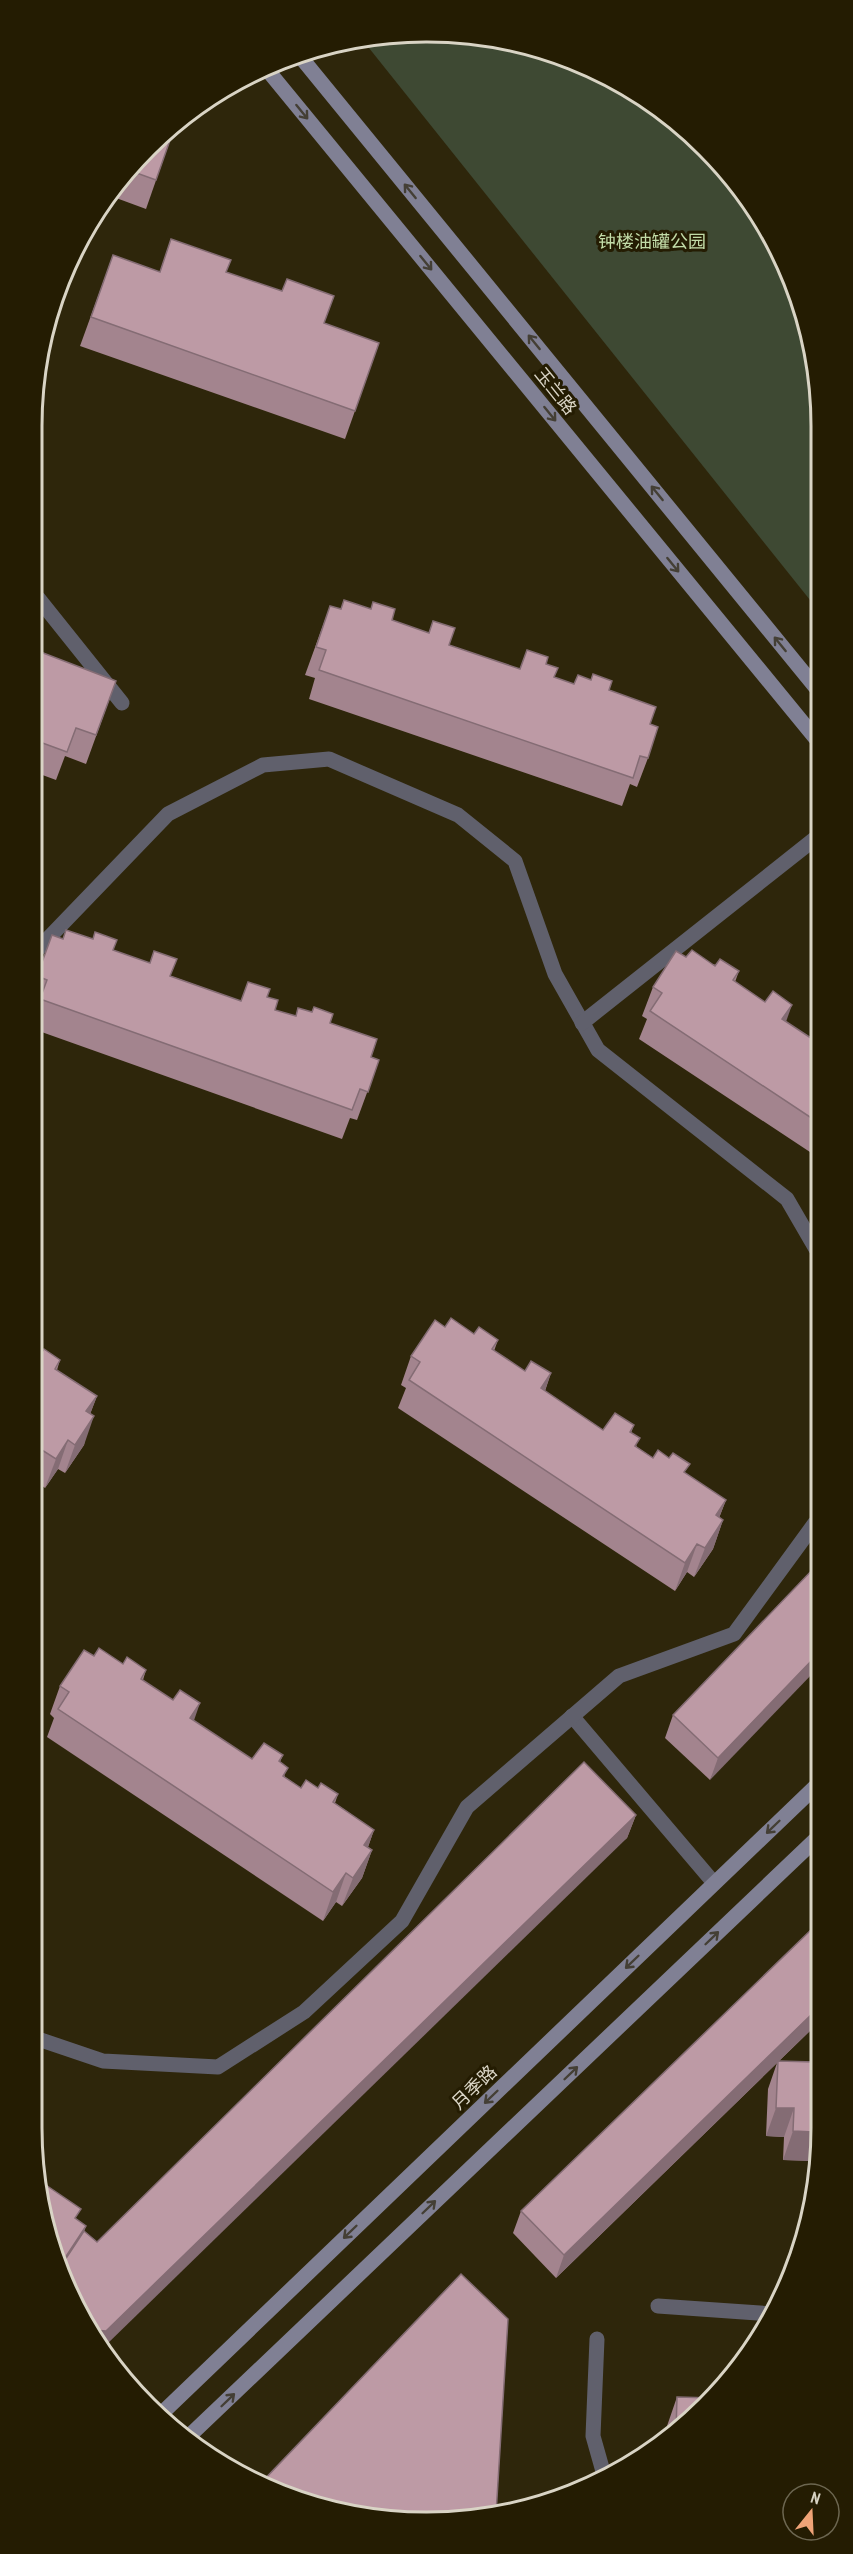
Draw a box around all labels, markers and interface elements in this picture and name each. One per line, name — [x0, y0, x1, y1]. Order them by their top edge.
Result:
one-way arrow — [296, 104, 309, 120]
one-way arrow — [403, 184, 417, 199]
park label: 钟楼油罐公园 — [598, 230, 706, 253]
one-way arrow — [419, 255, 433, 270]
one-way arrow — [527, 334, 540, 350]
street label: 玉兰路 — [530, 363, 582, 419]
one-way arrow — [543, 406, 556, 422]
one-way arrow — [650, 486, 664, 501]
one-way arrow — [667, 557, 680, 573]
one-way arrow — [774, 636, 787, 652]
one-way arrow — [765, 1820, 780, 1835]
one-way arrow — [704, 1931, 719, 1945]
one-way arrow — [624, 1955, 639, 1970]
street label: 月季路 — [447, 2060, 501, 2114]
one-way arrow — [563, 2065, 578, 2080]
one-way arrow — [484, 2090, 499, 2105]
one-way arrow — [422, 2200, 437, 2214]
one-way arrow — [343, 2225, 358, 2240]
one-way arrow — [220, 2392, 235, 2407]
north arrow — [781, 2482, 841, 2542]
text: N — [808, 2487, 823, 2509]

